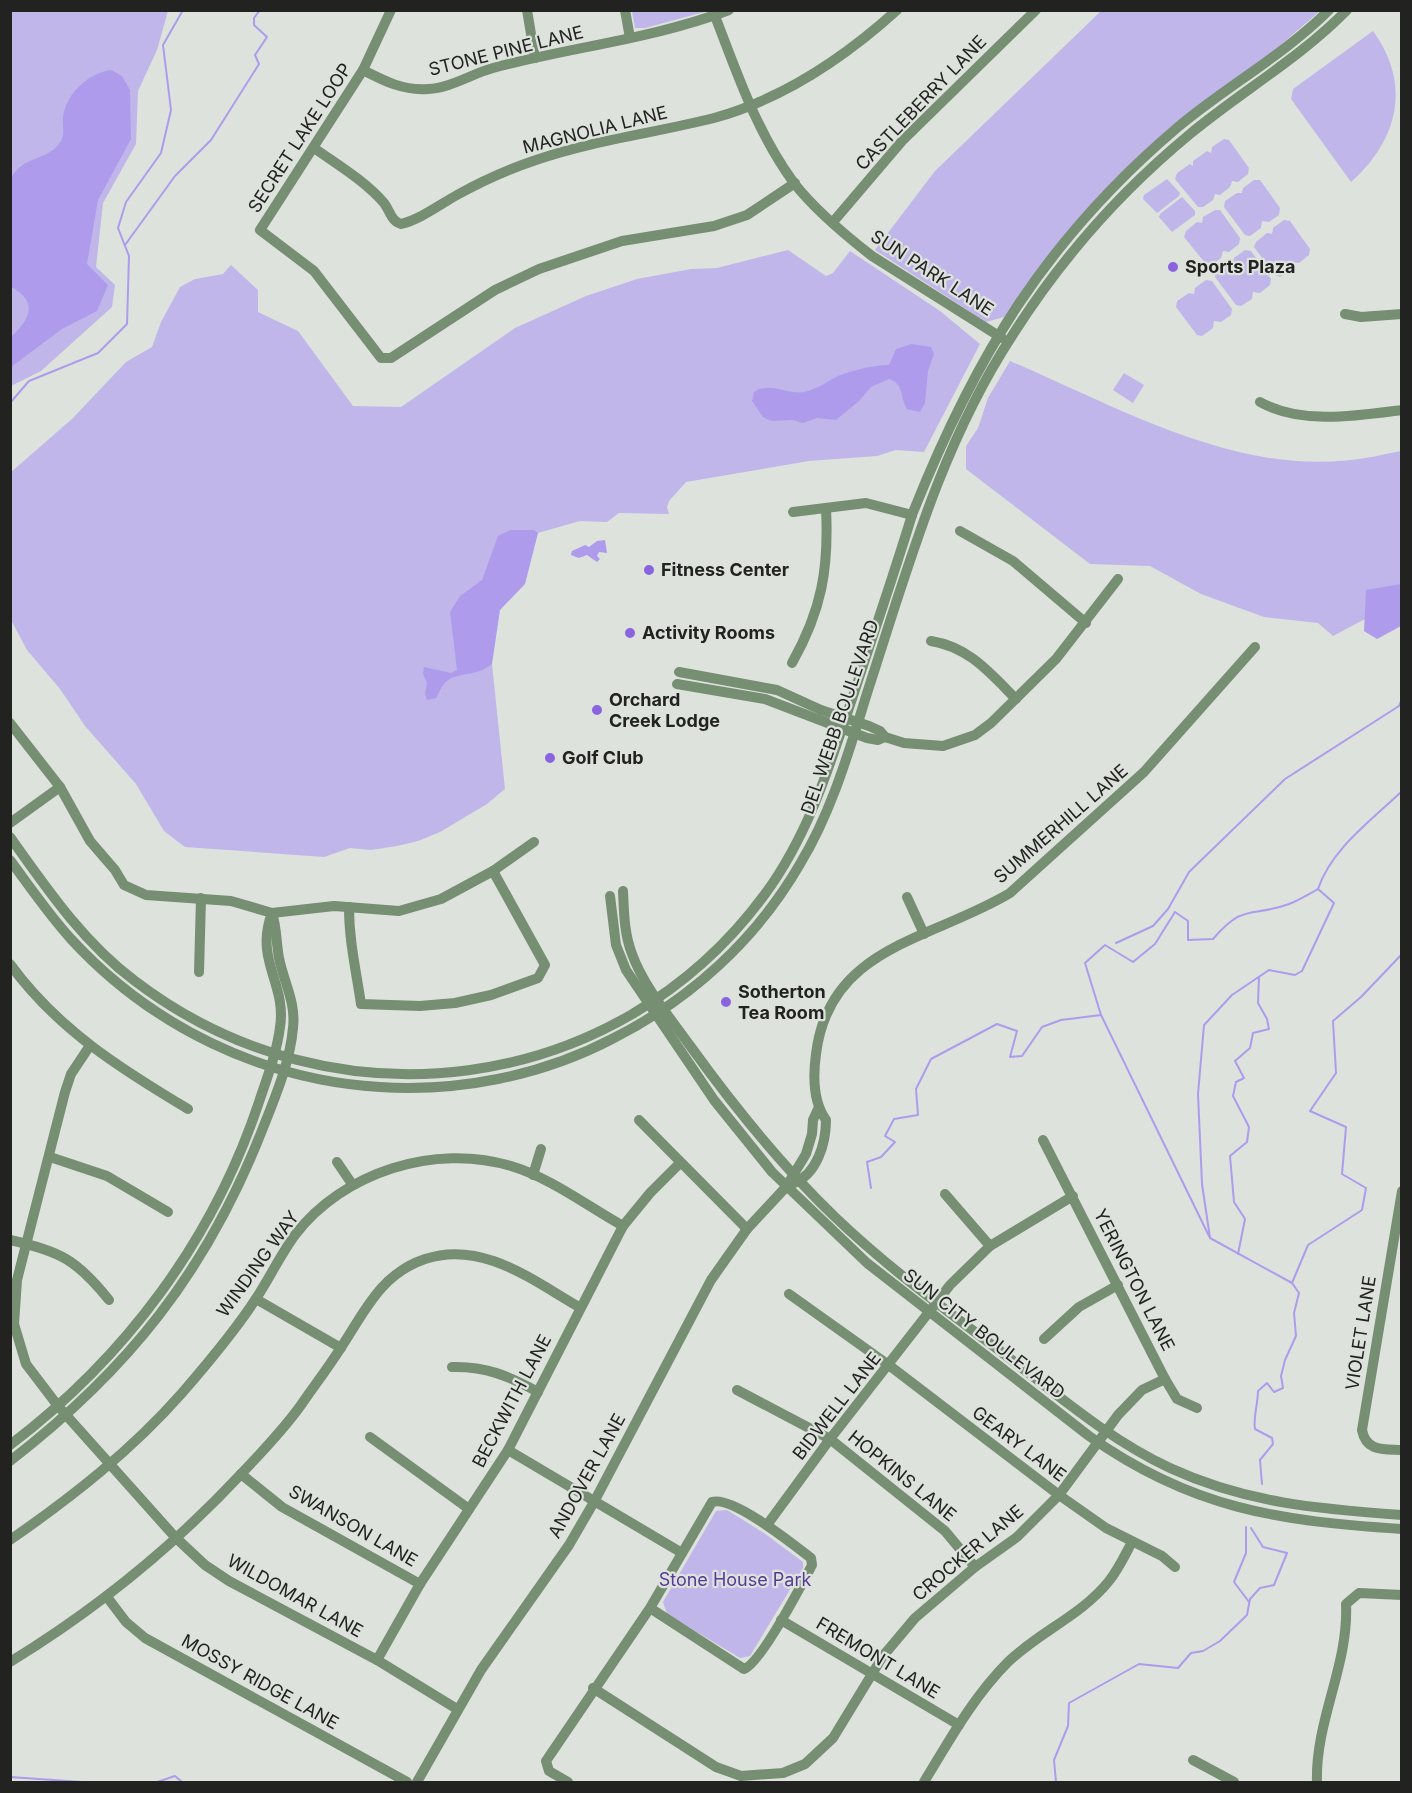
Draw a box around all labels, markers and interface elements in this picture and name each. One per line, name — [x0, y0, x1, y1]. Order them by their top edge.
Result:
street label: STONE PINE LANE — [426, 21, 585, 80]
street label: CASTLEBERRY LANE — [851, 31, 990, 174]
street label: SECRET LAKE LOOP — [243, 59, 356, 216]
street label: MAGNOLIA LANE — [520, 101, 669, 158]
street label: SUN PARK LANE — [867, 225, 997, 320]
place label: Sports Plaza — [1185, 256, 1295, 277]
marker: Sports Plaza — [1166, 260, 1180, 274]
place label: Fitness Center — [661, 559, 789, 580]
marker: Fitness Center — [642, 563, 656, 577]
street label: DEL WEBB BOULEVARD — [796, 617, 883, 817]
place label: Activity Rooms — [642, 622, 775, 643]
marker: Activity Rooms — [623, 626, 637, 640]
place label: Orchard Creek Lodge — [609, 689, 720, 731]
marker: Orchard Creek Lodge — [590, 703, 604, 717]
place label: Golf Club — [562, 747, 644, 768]
marker: Golf Club — [543, 751, 557, 765]
street label: SUMMERHILL LANE — [989, 760, 1132, 887]
place label: Sotherton Tea Room — [738, 981, 826, 1023]
marker: Sotherton Tea Room — [719, 995, 733, 1009]
street label: YERINGTON LANE — [1090, 1205, 1179, 1354]
street label: WINDING WAY — [212, 1207, 303, 1321]
street label: SUN CITY BOULEVARD — [899, 1264, 1069, 1403]
street label: VIOLET LANE — [1341, 1274, 1380, 1392]
street label: BECKWITH LANE — [468, 1331, 555, 1471]
street label: BIDWELL LANE — [788, 1348, 885, 1464]
street label: GEARY LANE — [968, 1401, 1070, 1486]
street label: ANDOVER LANE — [544, 1410, 629, 1542]
street label: HOPKINS LANE — [844, 1426, 960, 1526]
street label: SWANSON LANE — [285, 1480, 421, 1571]
street label: CROCKER LANE — [908, 1500, 1027, 1605]
street label: WILDOMAR LANE — [224, 1550, 367, 1642]
park label: Stone House Park — [659, 1569, 811, 1590]
street label: FREMONT LANE — [813, 1612, 944, 1703]
street label: MOSSY RIDGE LANE — [178, 1630, 342, 1733]

